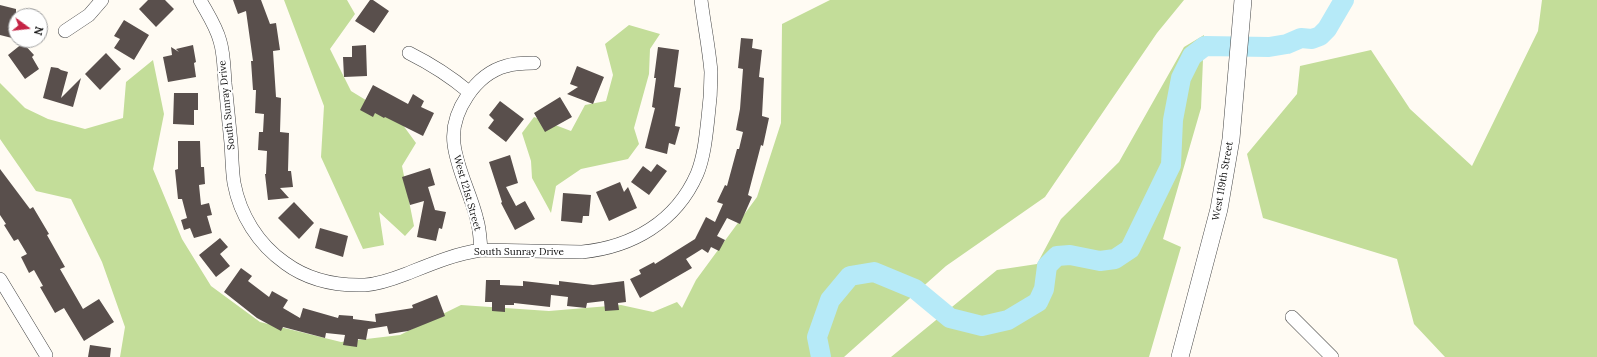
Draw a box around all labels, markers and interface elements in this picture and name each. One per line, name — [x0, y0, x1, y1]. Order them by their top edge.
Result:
north arrow — [8, 8, 48, 48]
text: N — [31, 25, 46, 37]
street label: South Sunray Drive — [216, 60, 238, 150]
street label: West 119th Street — [1210, 141, 1236, 221]
street label: West 121st Street — [450, 154, 484, 232]
street label: South Sunray Drive — [474, 246, 564, 258]

